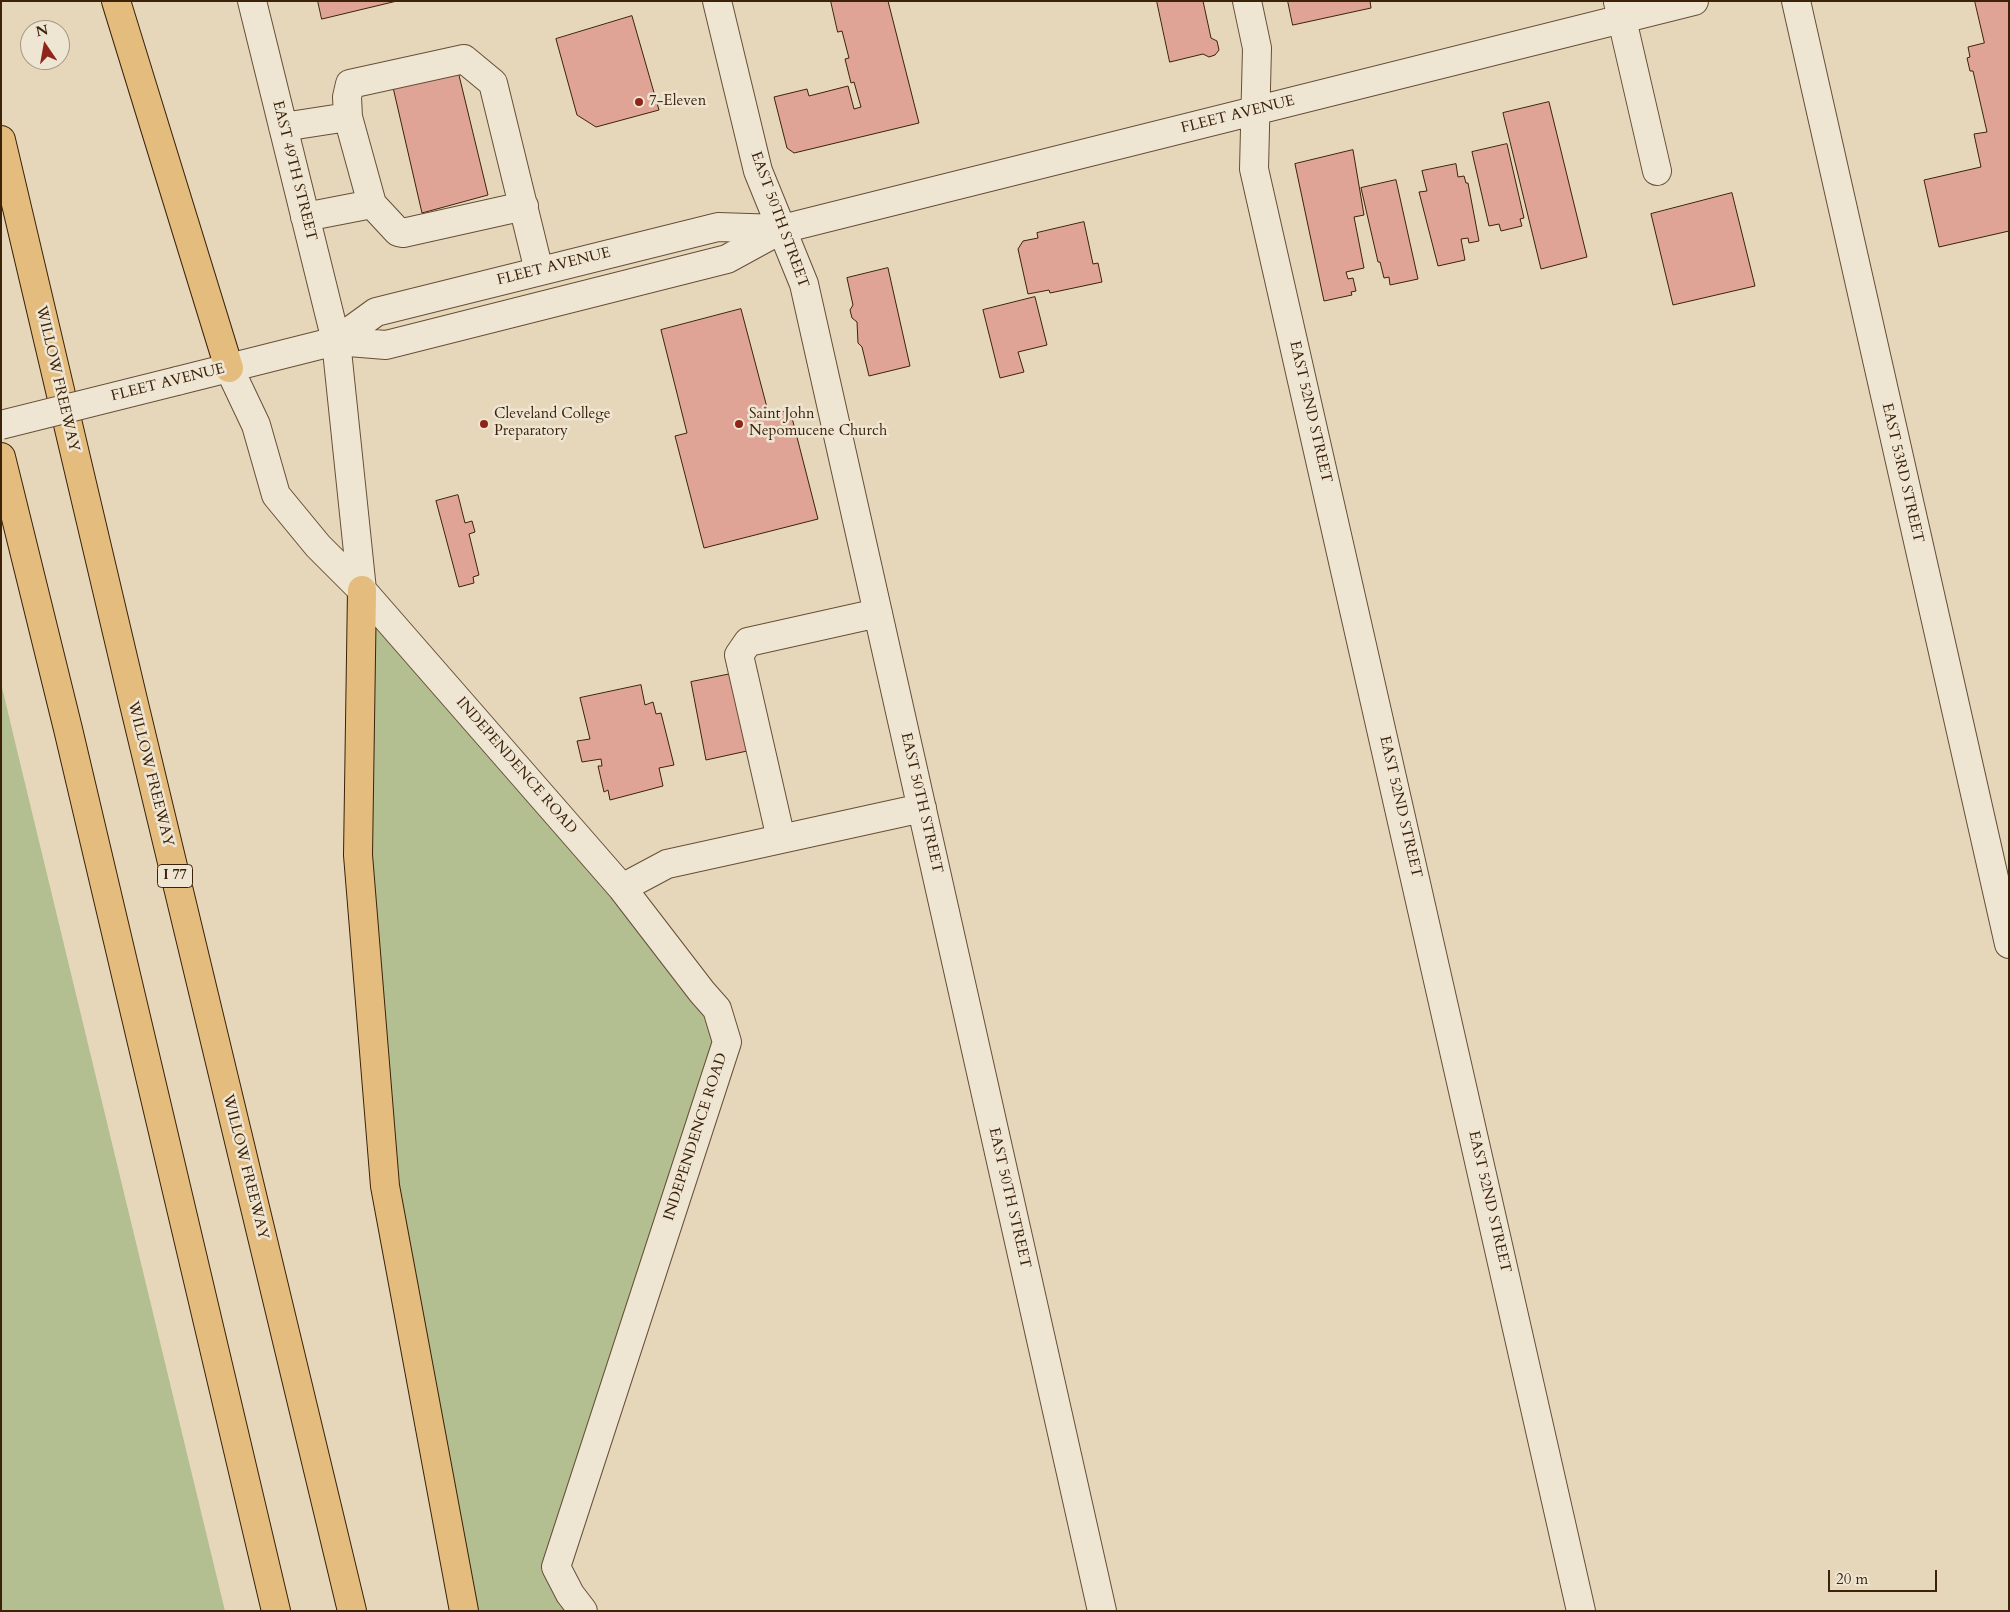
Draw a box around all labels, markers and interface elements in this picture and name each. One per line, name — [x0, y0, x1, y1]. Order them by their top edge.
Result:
north arrow — [20, 20, 70, 70]
text: N — [34, 20, 50, 41]
street label: FLEET AVENUE — [1179, 92, 1297, 138]
place label: 7-Eleven — [649, 93, 706, 111]
marker: 7-Eleven — [633, 96, 645, 108]
street label: EAST 49TH STREET — [268, 99, 320, 243]
street label: EAST 50TH STREET — [746, 149, 812, 291]
street label: FLEET AVENUE — [495, 244, 613, 290]
street label: WILLOW FREEWAY — [31, 304, 83, 454]
street label: EAST 52ND STREET — [1285, 339, 1335, 485]
street label: FLEET AVENUE — [109, 360, 227, 406]
street label: EAST 53RD STREET — [1877, 401, 1927, 545]
place label: Cleveland College Preparatory — [494, 406, 611, 441]
place label: Saint John Nepomucene Church — [749, 406, 887, 441]
marker: Cleveland College Preparatory — [478, 418, 490, 430]
marker: Saint John Nepomucene Church — [733, 418, 745, 430]
street label: INDEPENDENCE ROAD — [452, 694, 580, 838]
street label: WILLOW FREEWAY — [123, 699, 177, 849]
street label: EAST 50TH STREET — [896, 731, 946, 875]
street label: EAST 52ND STREET — [1375, 734, 1425, 880]
road number: I 77 — [158, 864, 192, 888]
street label: INDEPENDENCE ROAD — [660, 1051, 732, 1223]
street label: WILLOW FREEWAY — [218, 1092, 272, 1242]
street label: EAST 50TH STREET — [984, 1126, 1034, 1270]
street label: EAST 52ND STREET — [1464, 1129, 1514, 1275]
scale bar — [1830, 1560, 1939, 1592]
text: 20 m — [1836, 1569, 1868, 1589]

